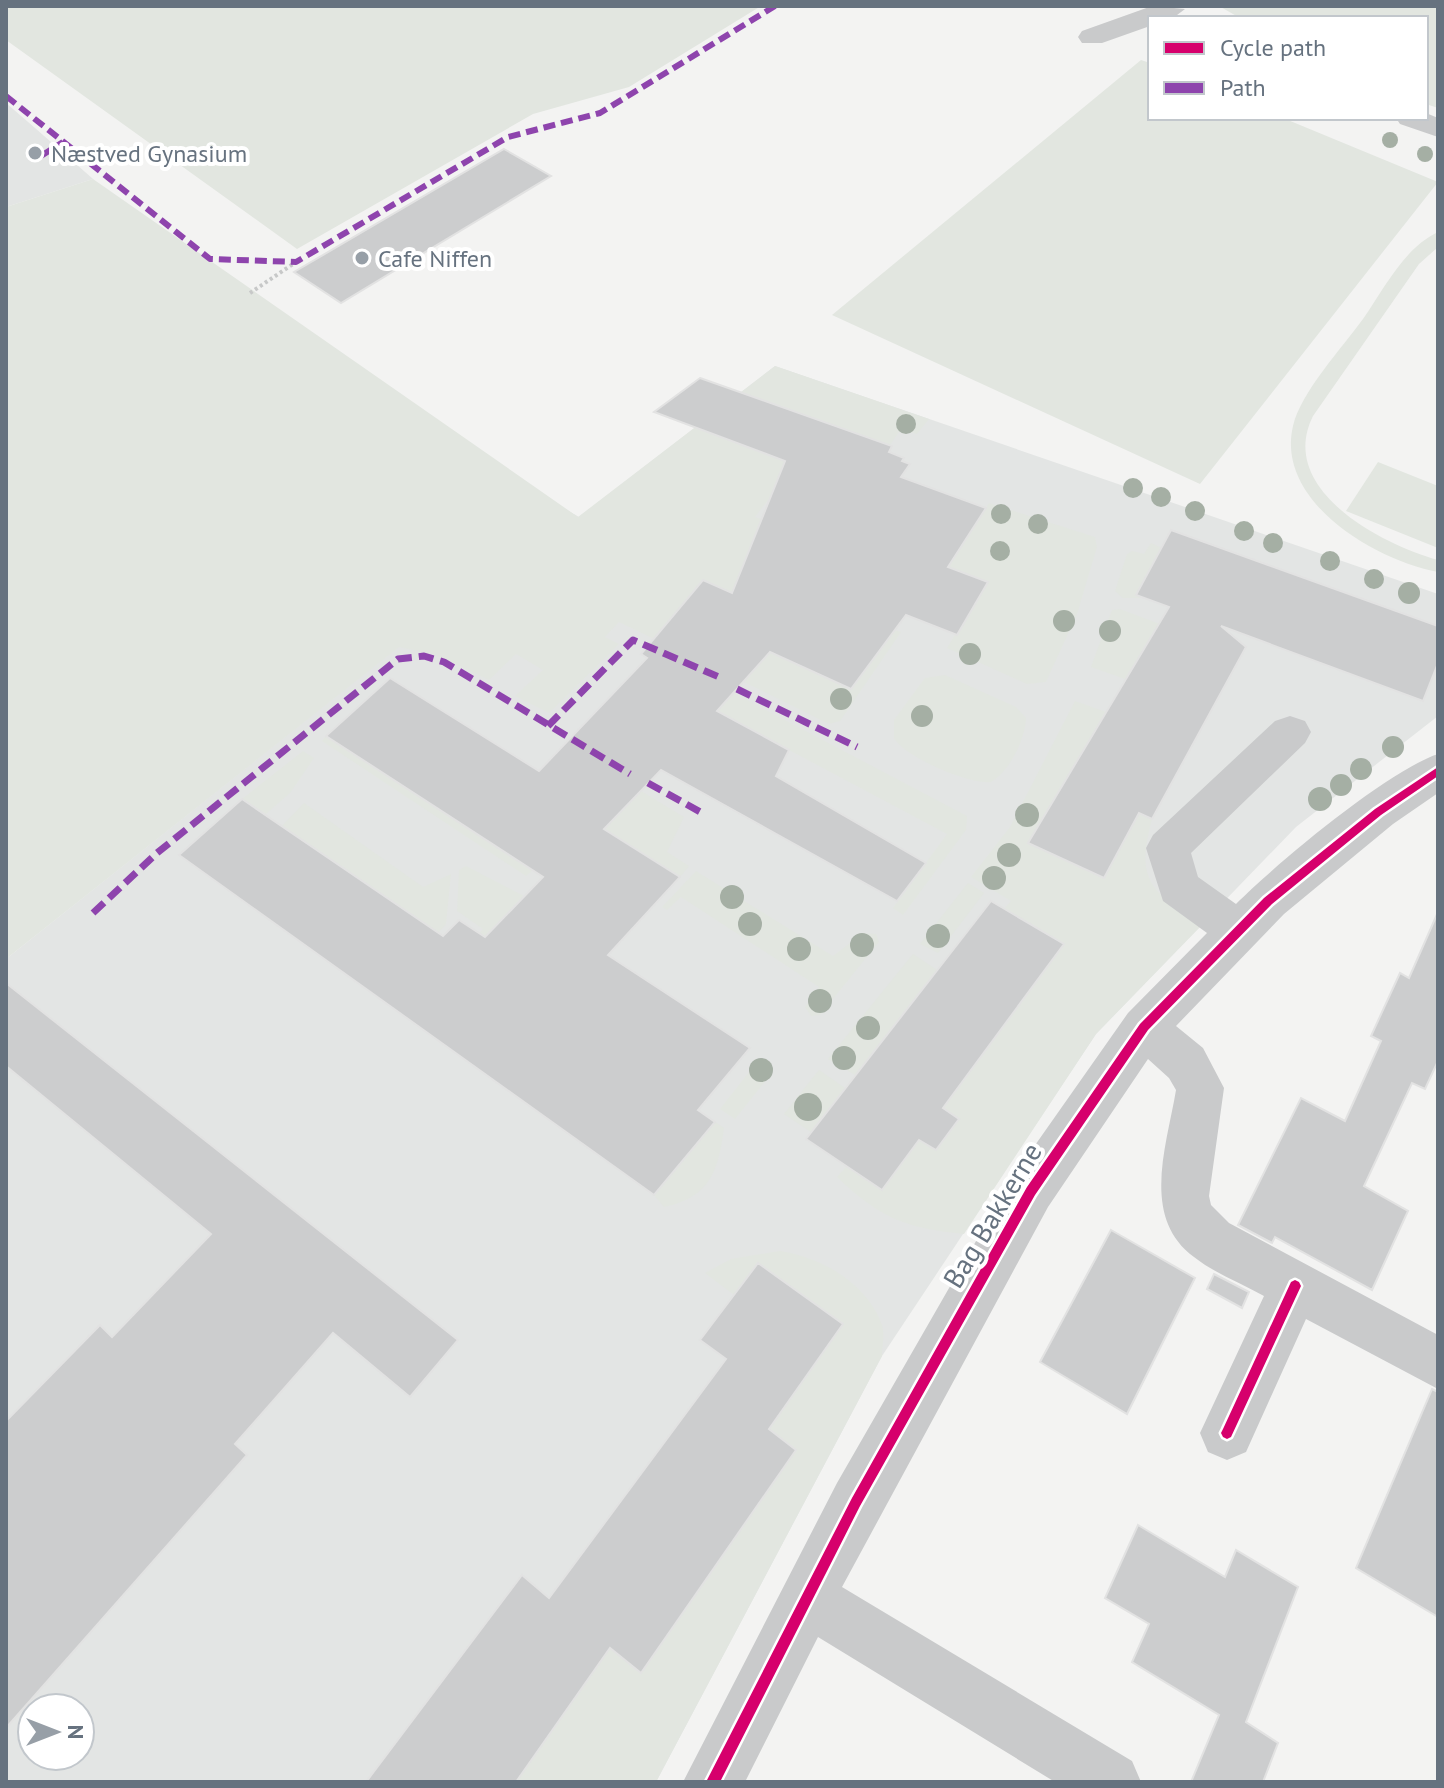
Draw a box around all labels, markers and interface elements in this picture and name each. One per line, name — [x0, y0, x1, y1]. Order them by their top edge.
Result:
legend — [1148, 16, 1428, 120]
text: Cycle path — [1220, 32, 1326, 63]
text: Path — [1220, 72, 1266, 103]
place label: Næstved Gynasium — [51, 138, 247, 169]
marker: Næstved Gynasium — [26, 144, 44, 162]
place label: Cafe Niffen — [378, 243, 492, 274]
marker: Cafe Niffen — [353, 249, 371, 267]
street label: Bag Bakkerne — [934, 1136, 1050, 1294]
north arrow — [16, 1692, 96, 1772]
text: N — [62, 1725, 90, 1739]

